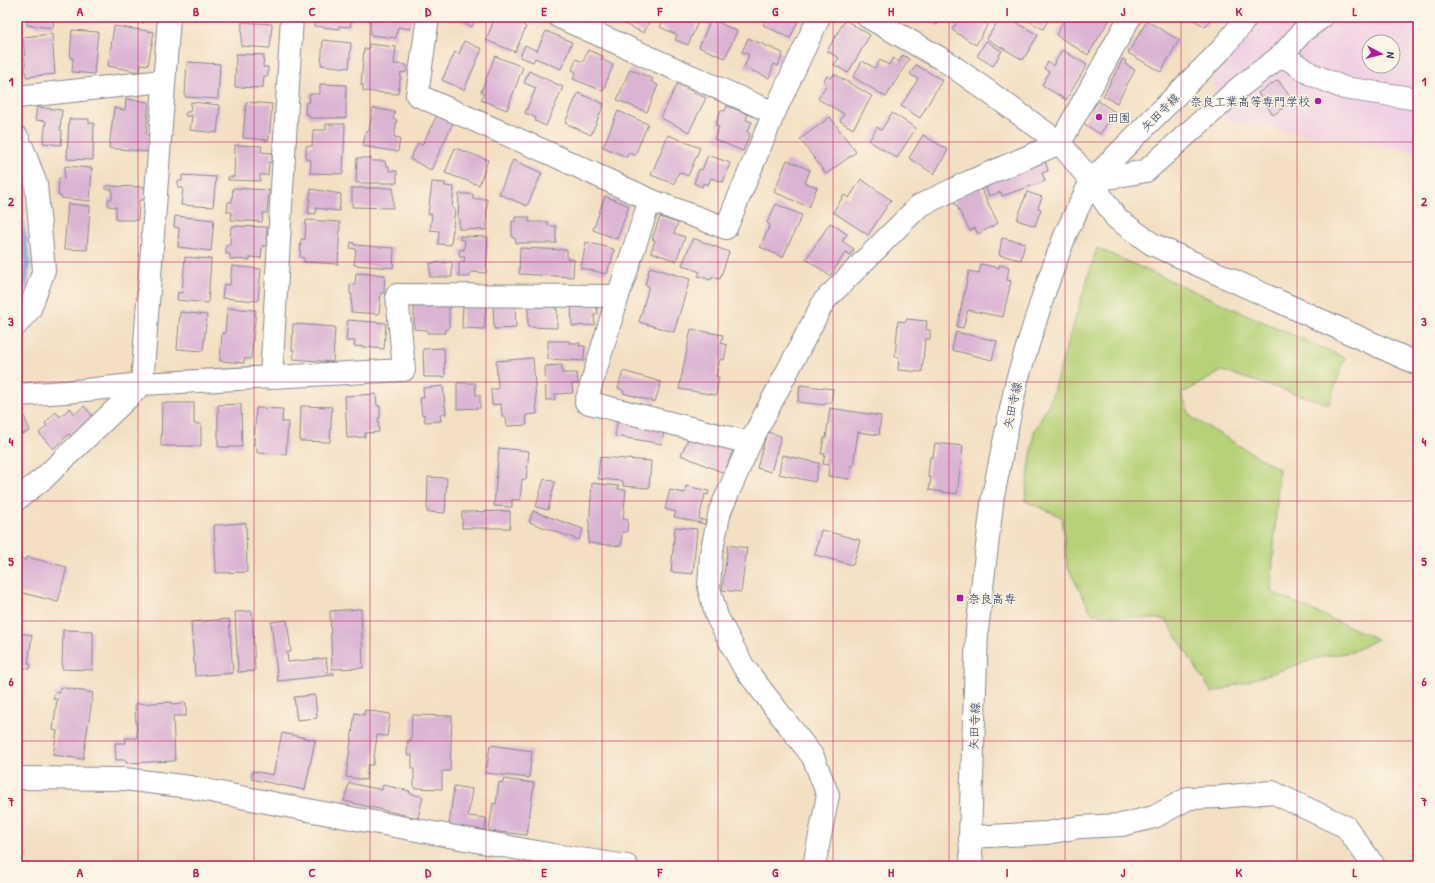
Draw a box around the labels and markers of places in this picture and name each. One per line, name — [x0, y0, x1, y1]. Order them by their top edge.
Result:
place label: 奈良工業高等専門学校 — [1190, 93, 1310, 110]
marker: 奈良工業高等専門学校 — [1313, 96, 1323, 106]
place label: 田園 — [1107, 109, 1131, 126]
marker: 田園 — [1094, 112, 1104, 122]
place label: 奈良高専 — [968, 590, 1016, 607]
marker: 奈良高専 — [955, 593, 965, 603]

